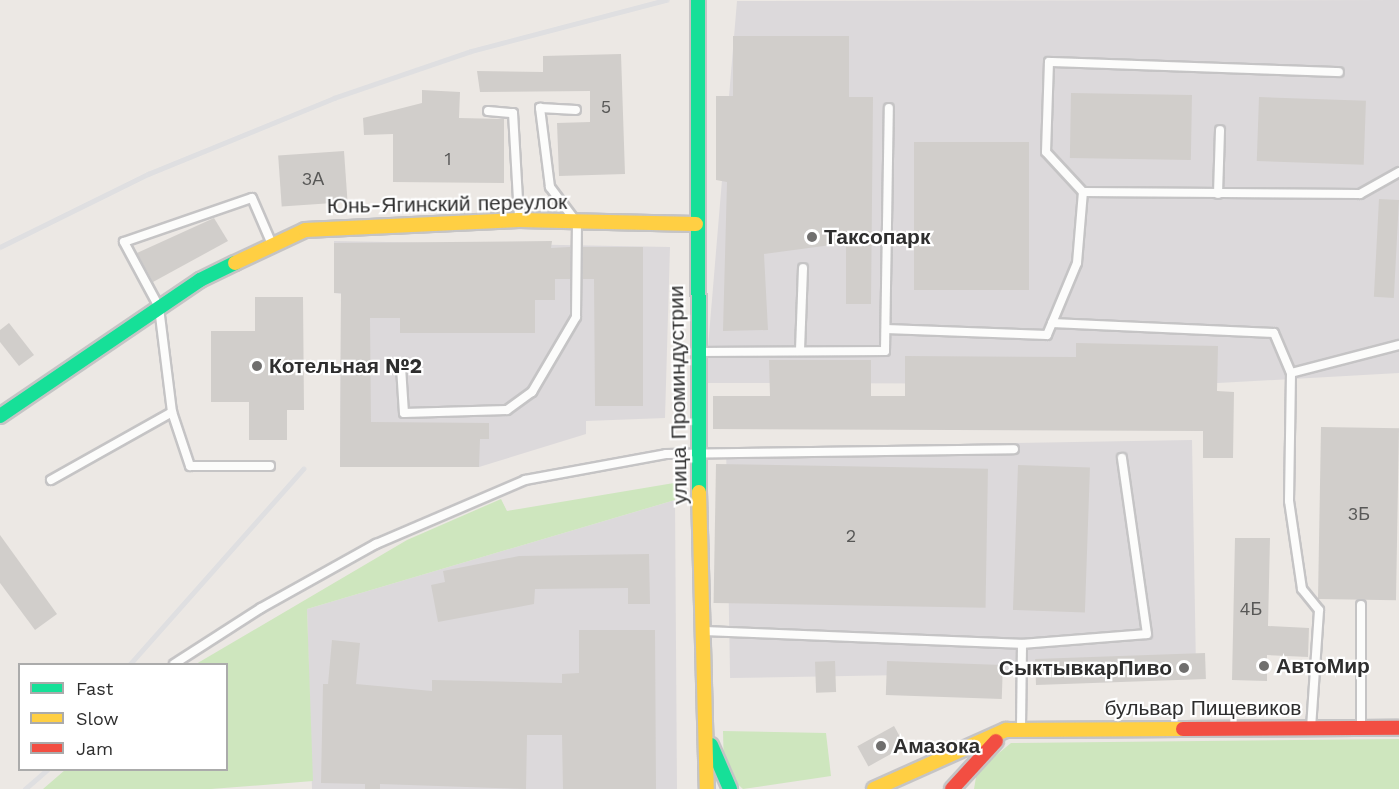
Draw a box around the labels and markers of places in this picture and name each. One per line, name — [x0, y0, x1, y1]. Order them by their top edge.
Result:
place label: Таксопарк — [824, 224, 930, 250]
marker: Таксопарк — [805, 230, 819, 244]
place label: Котельная №2 — [269, 353, 422, 379]
marker: Котельная №2 — [250, 359, 264, 373]
place label: АвтоМир — [1276, 653, 1370, 679]
place label: СыктывкарПиво — [999, 655, 1172, 681]
marker: АвтоМир — [1257, 659, 1271, 673]
marker: СыктывкарПиво — [1177, 661, 1191, 675]
place label: Амазока — [893, 733, 980, 759]
marker: Амазока — [874, 739, 888, 753]

